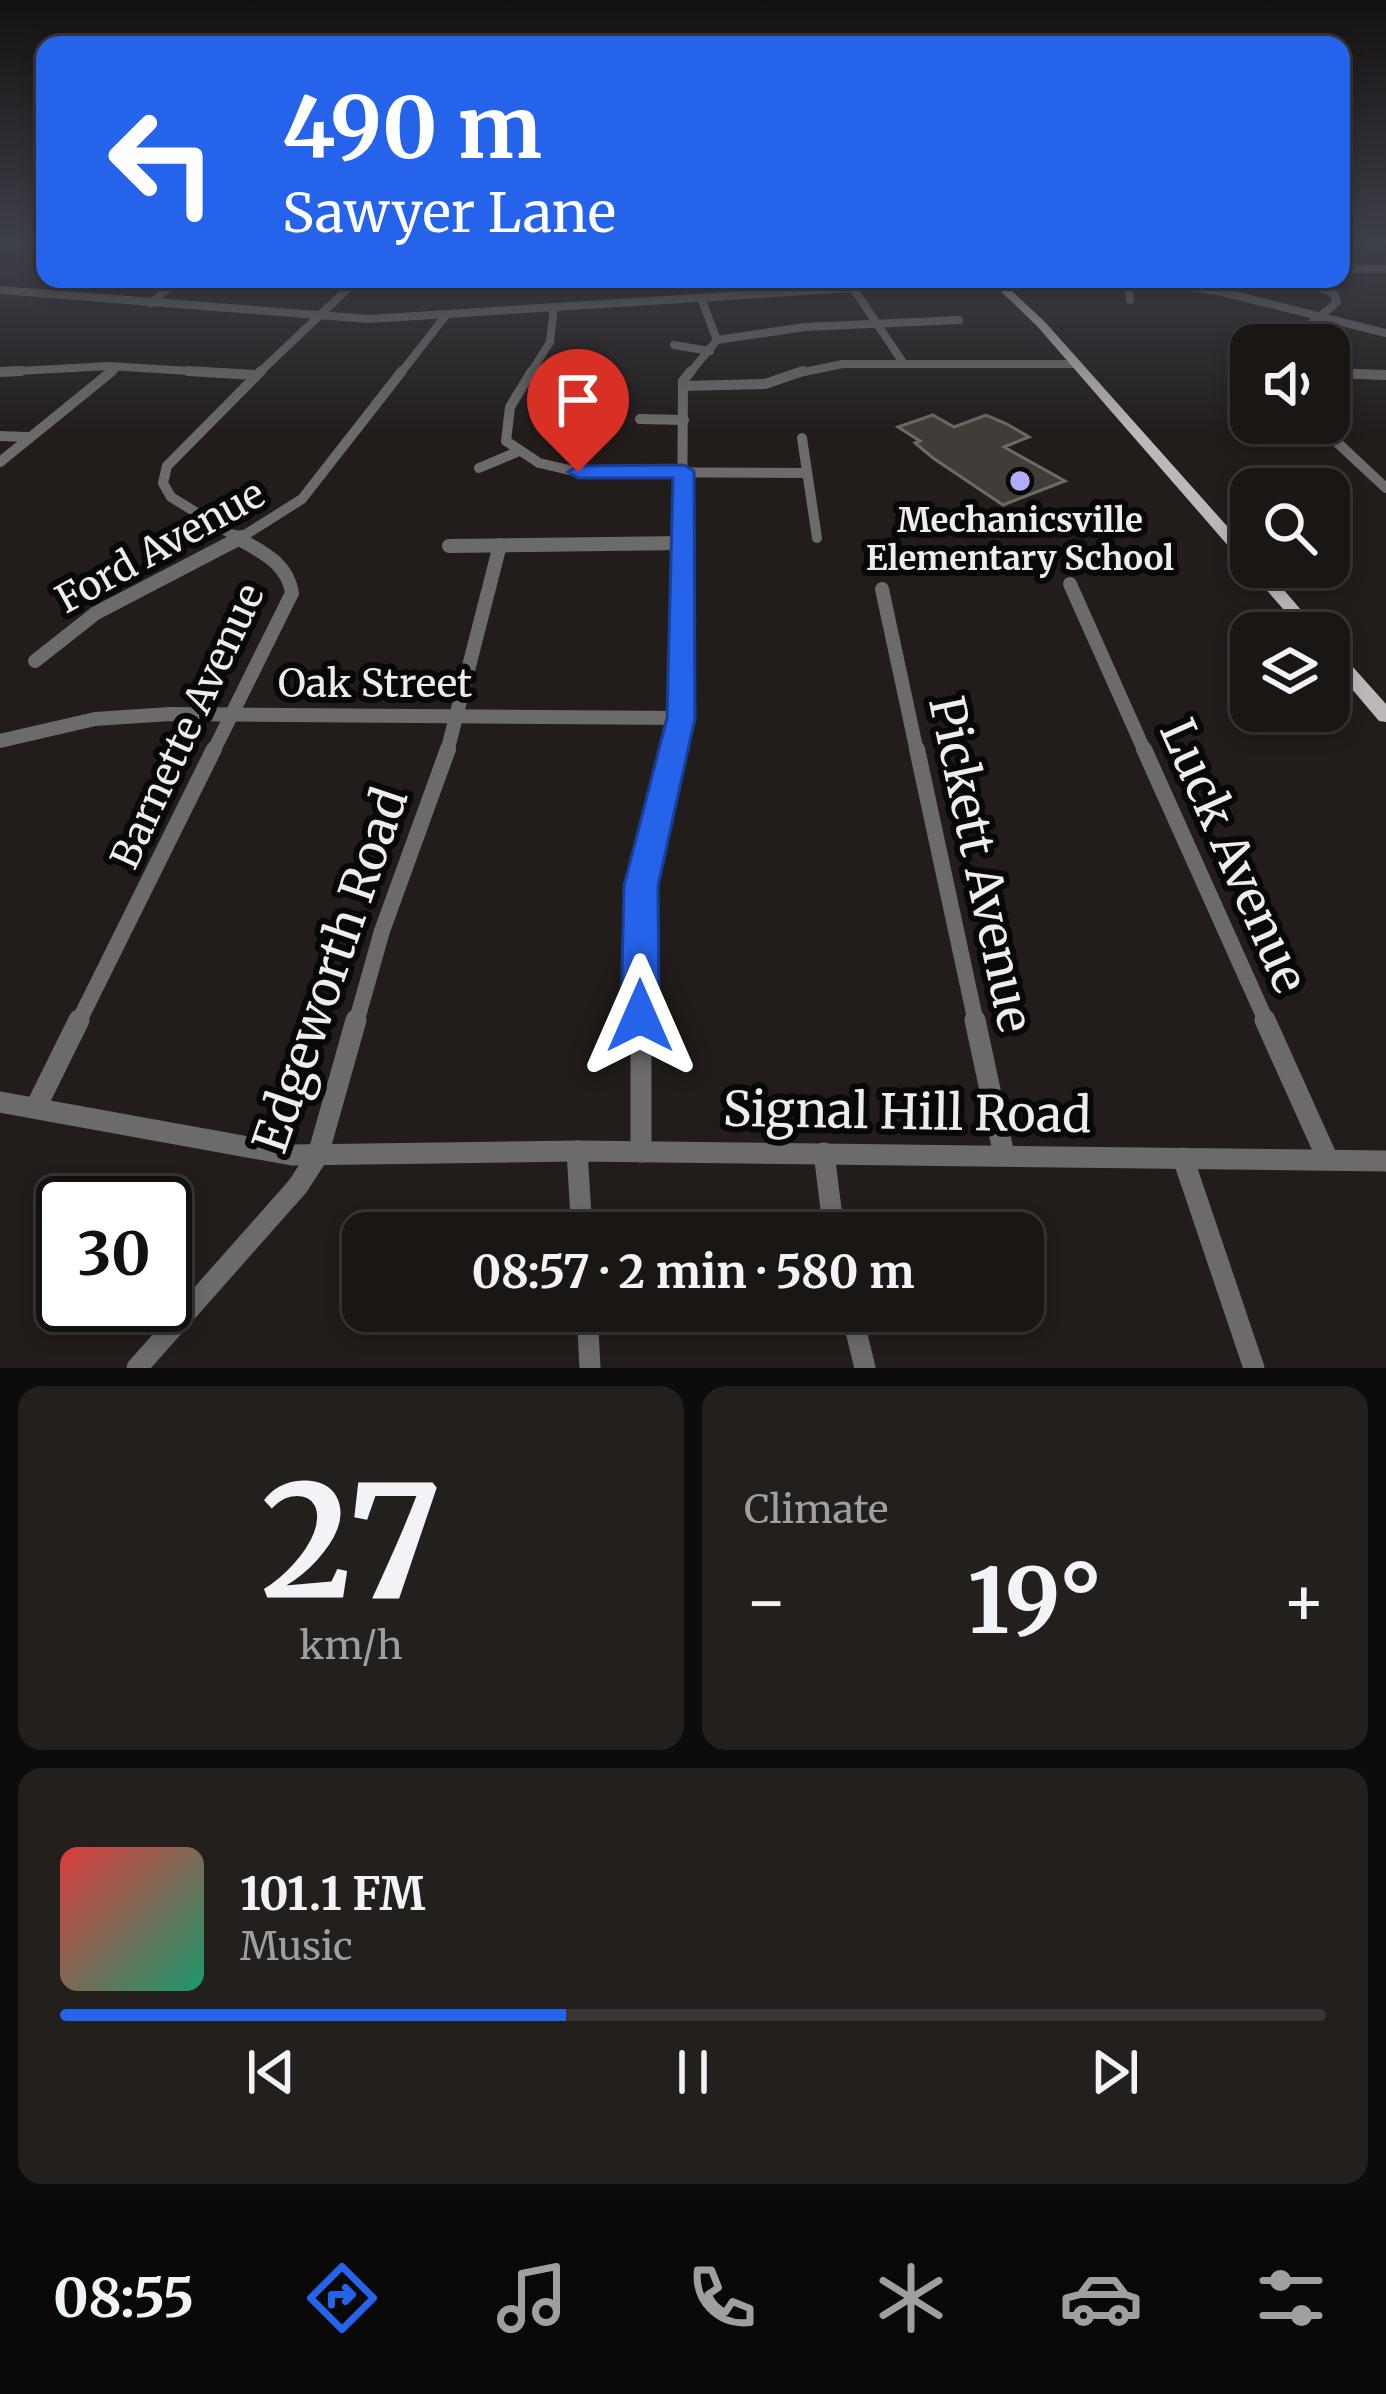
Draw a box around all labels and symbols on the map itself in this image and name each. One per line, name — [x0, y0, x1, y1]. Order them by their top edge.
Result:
pin — [527, 349, 629, 472]
marker: Mechanicsville Elementary School — [1007, 468, 1033, 494]
street label: Ford Avenue — [47, 469, 273, 624]
place label: Mechanicsville Elementary School — [866, 500, 1174, 579]
street label: Barnette Avenue — [100, 576, 275, 876]
street label: Oak Street — [278, 659, 472, 708]
street label: Pickett Avenue — [916, 691, 1046, 1037]
street label: Luck Avenue — [1147, 710, 1321, 1002]
street label: Edgeworth Road — [239, 780, 421, 1160]
position arrow — [577, 953, 703, 1079]
street label: Signal Hill Road — [722, 1079, 1092, 1145]
speed limit sign: 30 — [36, 1176, 192, 1332]

